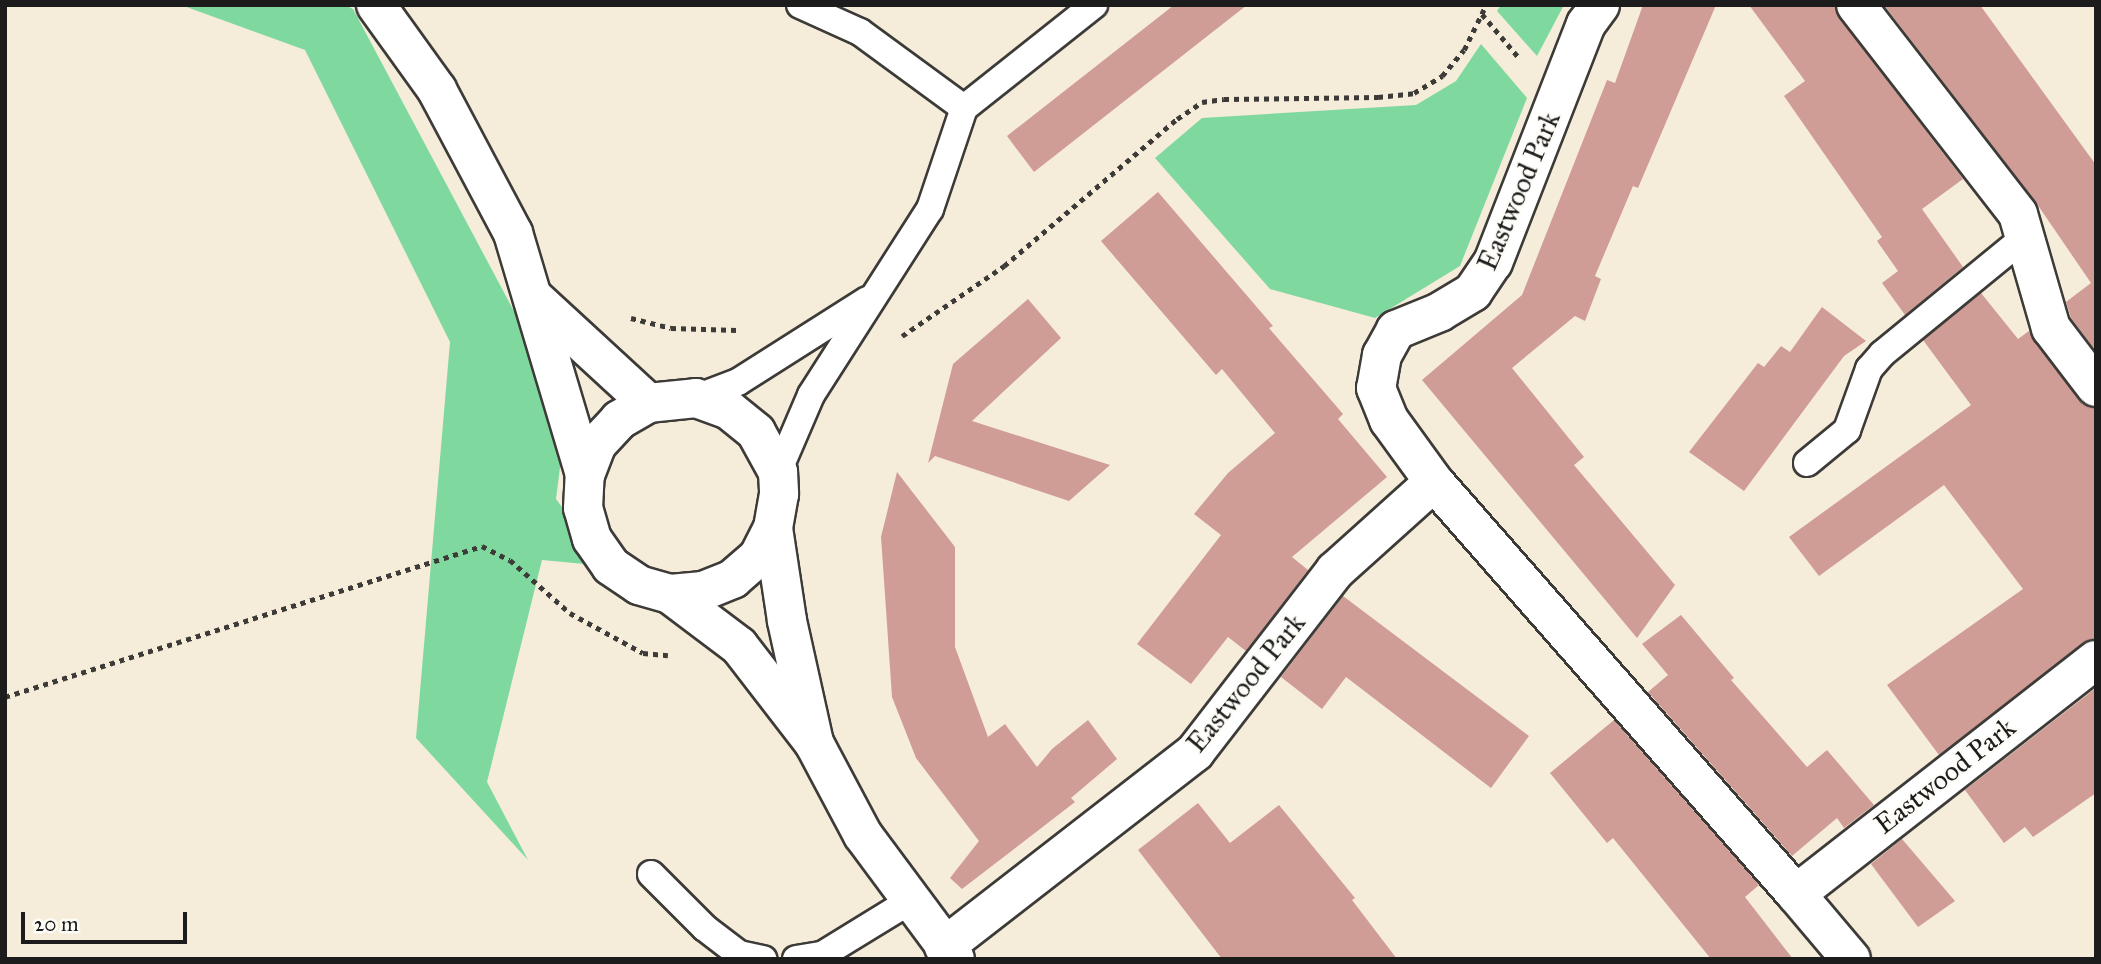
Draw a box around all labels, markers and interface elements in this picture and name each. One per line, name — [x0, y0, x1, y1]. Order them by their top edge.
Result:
street label: Eastwood Park — [1470, 106, 1568, 276]
street label: Eastwood Park — [1180, 607, 1312, 759]
street label: Eastwood Park — [1868, 711, 2022, 841]
scale bar — [24, 898, 191, 942]
text: 20 m — [34, 911, 79, 937]

